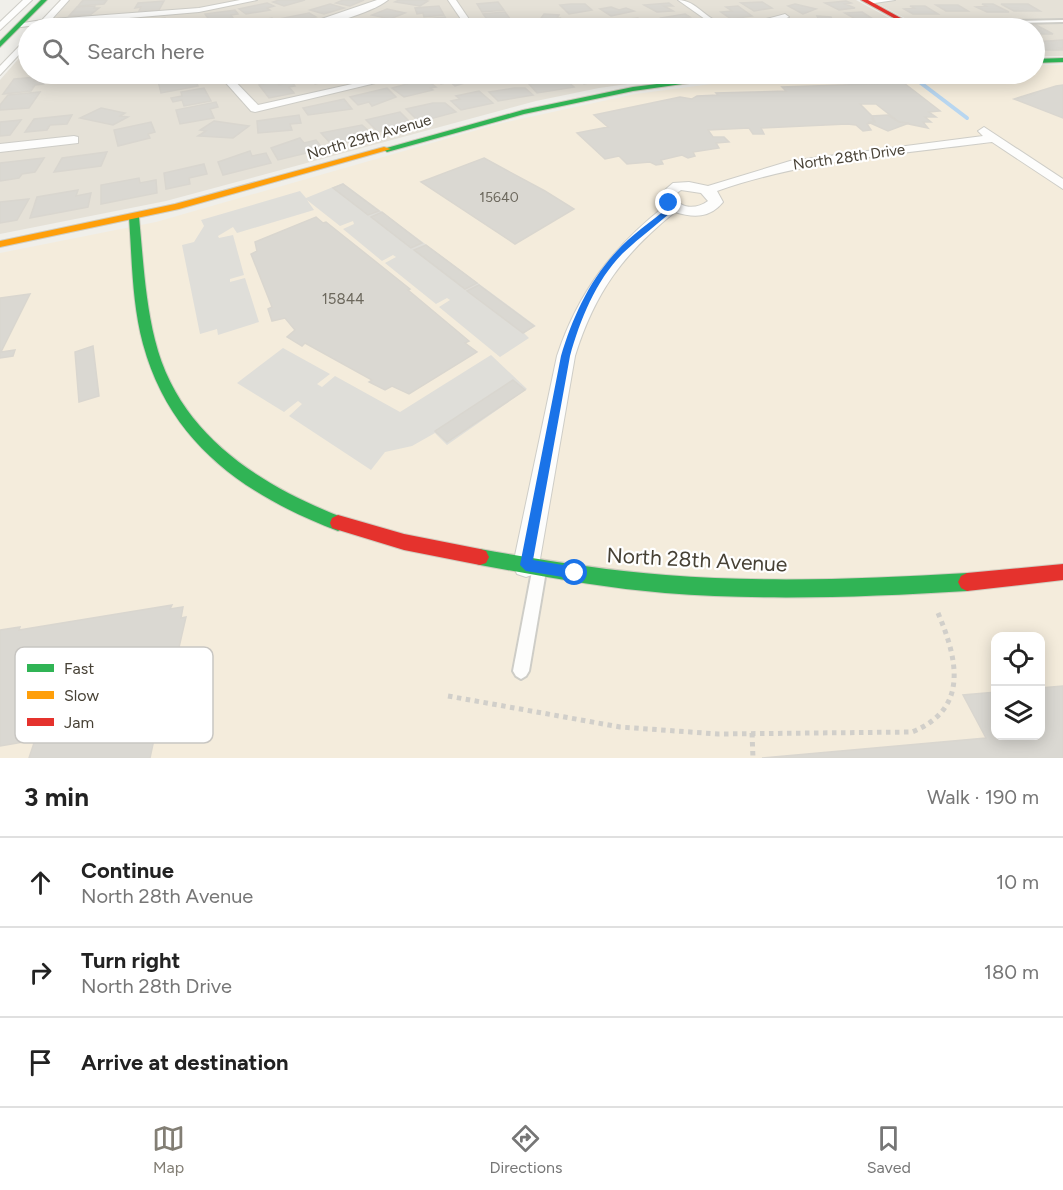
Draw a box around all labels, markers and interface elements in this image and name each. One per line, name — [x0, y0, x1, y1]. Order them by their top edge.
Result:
search box — [18, 18, 1045, 84]
icon: search — [39, 35, 72, 68]
text: Search here — [87, 38, 205, 65]
street label: North 29th Avenue — [305, 111, 433, 163]
street label: North 28th Drive — [792, 140, 906, 174]
house number: 15640 — [479, 189, 519, 206]
route end — [655, 189, 681, 215]
house number: 15844 — [322, 290, 364, 308]
street label: North 28th Avenue — [606, 542, 788, 577]
route start — [561, 559, 587, 585]
map controls — [991, 632, 1045, 740]
button: locate — [991, 632, 1045, 686]
legend — [15, 647, 213, 743]
text: Fast — [64, 659, 94, 678]
text: Slow — [64, 686, 99, 705]
button: layers — [991, 686, 1045, 740]
text: Jam — [64, 713, 94, 732]
text: 3 min — [24, 781, 89, 813]
text: Walk · 190 m — [927, 785, 1039, 809]
text: Continue — [81, 857, 174, 884]
icon: ahead — [24, 866, 57, 899]
text: 10 m — [996, 870, 1039, 894]
text: North 28th Avenue — [81, 884, 253, 908]
text: Turn right — [81, 947, 180, 974]
icon: right — [24, 956, 57, 989]
text: 180 m — [984, 960, 1039, 984]
text: North 28th Drive — [81, 974, 232, 998]
icon: arrive — [24, 1046, 57, 1079]
text: Arrive at destination — [81, 1049, 289, 1076]
tab: Map — [152, 1122, 185, 1177]
tab: Directions — [489, 1122, 562, 1177]
tab: Saved — [867, 1122, 911, 1177]

